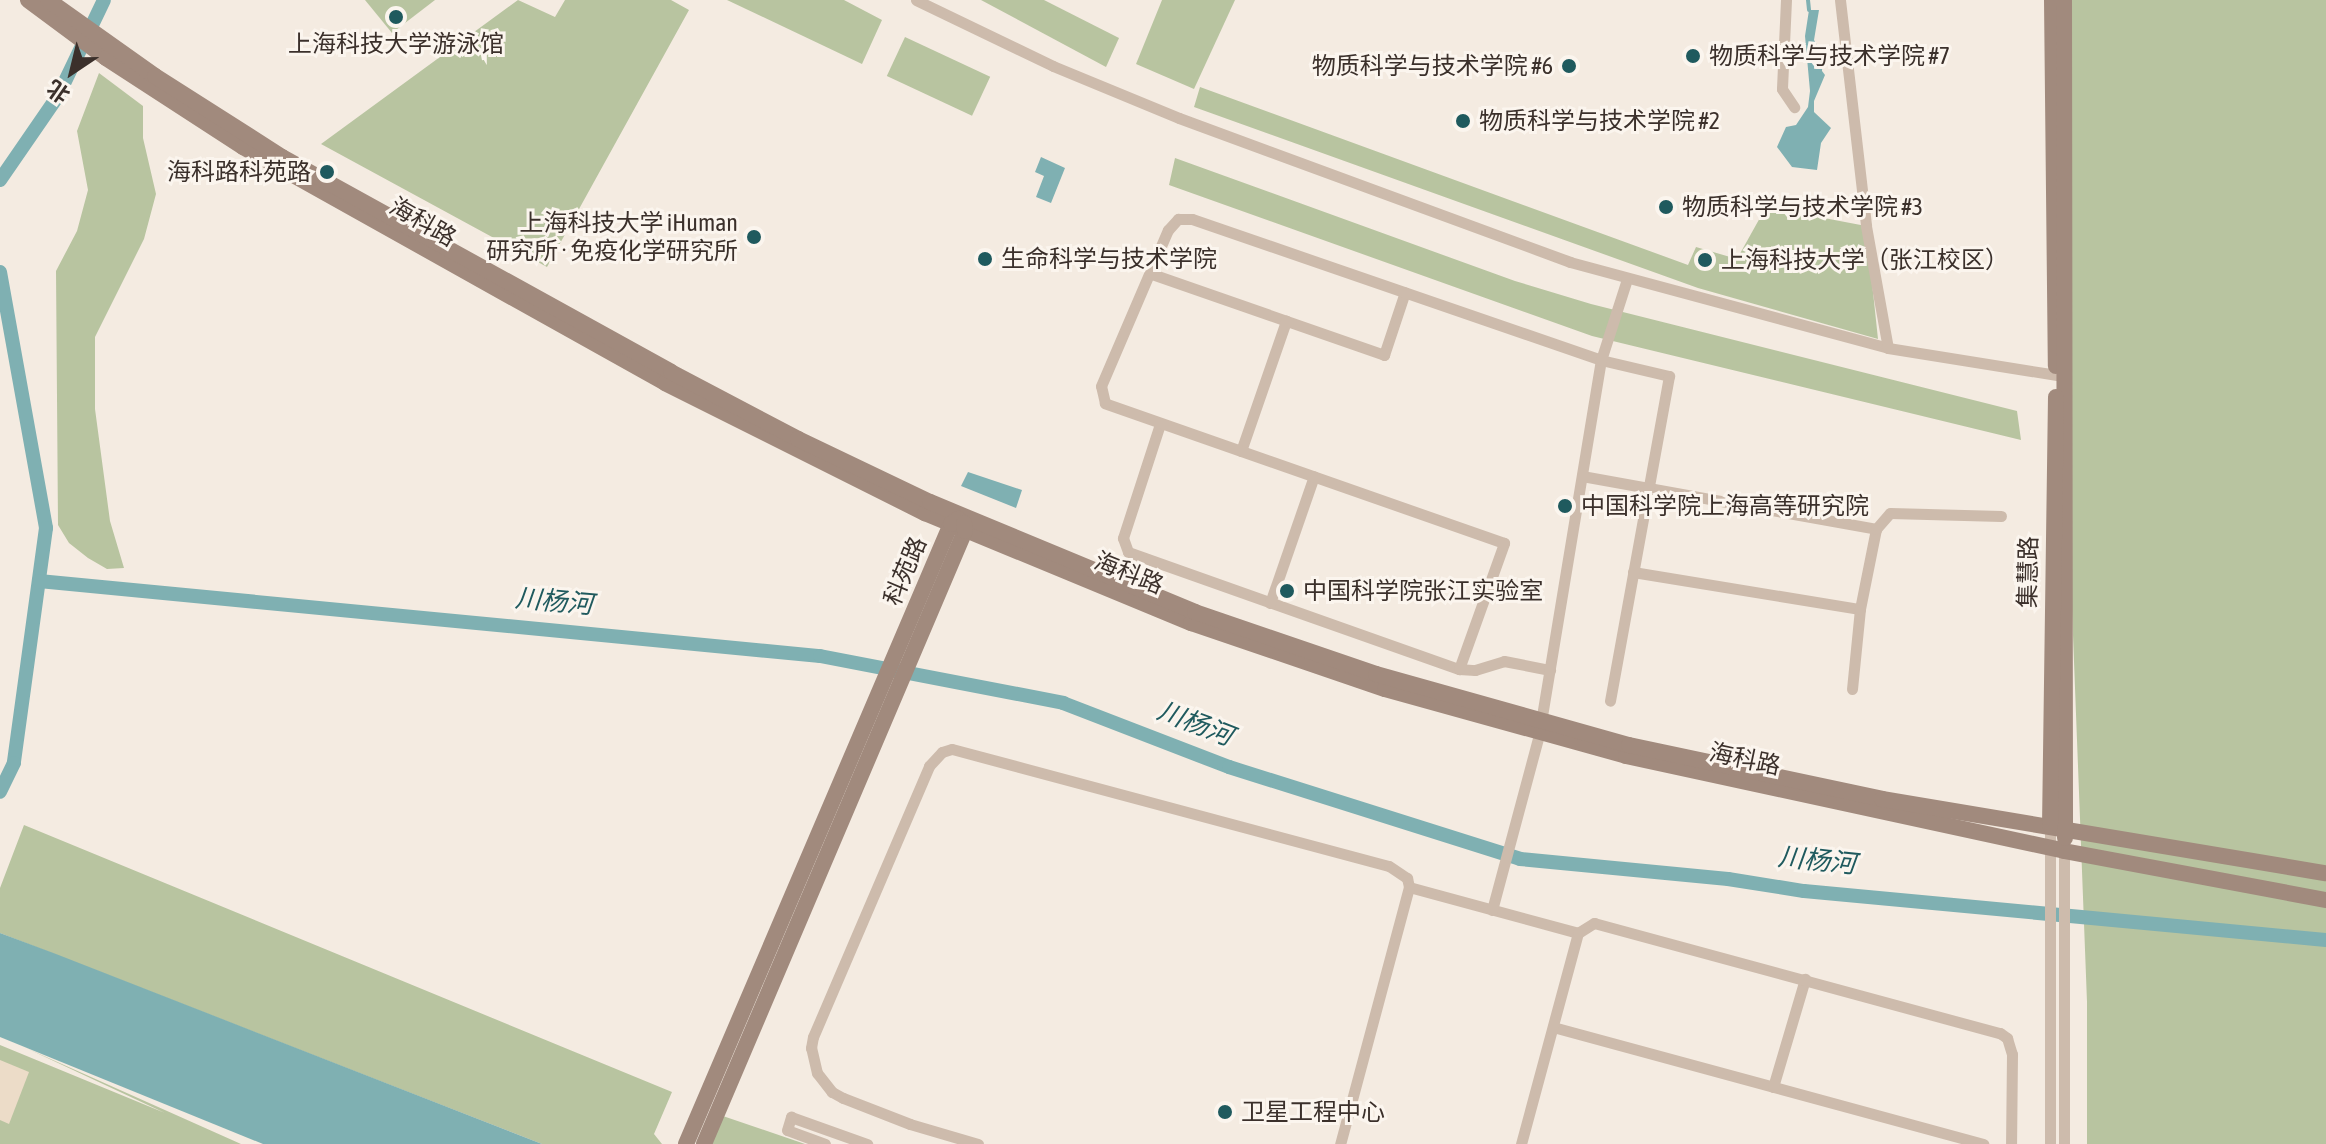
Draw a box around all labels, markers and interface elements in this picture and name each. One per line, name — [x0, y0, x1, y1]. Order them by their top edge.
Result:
marker: 上海科技大学游泳馆 — [387, 8, 405, 26]
place label: 上海科技大学游泳馆 — [288, 30, 504, 58]
north arrow — [32, 32, 112, 112]
place label: 物质科学与技术学院 #7 — [1709, 42, 1950, 70]
marker: 物质科学与技术学院 #7 — [1684, 47, 1702, 65]
place label: 物质科学与技术学院 #6 — [1312, 52, 1553, 80]
marker: 物质科学与技术学院 #6 — [1560, 57, 1578, 75]
text: 北 — [42, 75, 75, 109]
place label: 物质科学与技术学院 #2 — [1479, 107, 1720, 135]
marker: 物质科学与技术学院 #2 — [1454, 112, 1472, 130]
place label: 海科路科苑路 — [167, 158, 311, 186]
marker: 海科路科苑路 — [318, 163, 336, 181]
street label: 海科路 — [385, 192, 461, 252]
place label: 物质科学与技术学院 #3 — [1682, 193, 1923, 221]
marker: 物质科学与技术学院 #3 — [1657, 198, 1675, 216]
place label: 上海科技大学 iHuman 研究所 · 免疫化学研究所 — [486, 209, 738, 265]
marker: 上海科技大学 iHuman 研究所 · 免疫化学研究所 — [745, 228, 763, 246]
place label: 生命科学与技术学院 — [1001, 245, 1217, 273]
place label: 上海科技大学（张江校区） — [1721, 246, 2009, 274]
marker: 生命科学与技术学院 — [976, 250, 994, 268]
marker: 上海科技大学（张江校区） — [1696, 251, 1714, 269]
place label: 中国科学院上海高等研究院 — [1581, 492, 1869, 520]
marker: 中国科学院上海高等研究院 — [1556, 497, 1574, 515]
street label: 科苑路 — [878, 532, 932, 610]
street label: 集慧路 — [2013, 536, 2043, 608]
street label: 海科路 — [1090, 546, 1168, 600]
place label: 中国科学院张江实验室 — [1303, 577, 1543, 605]
marker: 中国科学院张江实验室 — [1278, 582, 1296, 600]
water label: 川杨河 — [514, 583, 594, 621]
water label: 川杨河 — [1153, 695, 1237, 753]
street label: 海科路 — [1707, 737, 1783, 781]
water label: 川杨河 — [1777, 841, 1857, 881]
place label: 卫星工程中心 — [1241, 1098, 1385, 1126]
marker: 卫星工程中心 — [1216, 1103, 1234, 1121]

